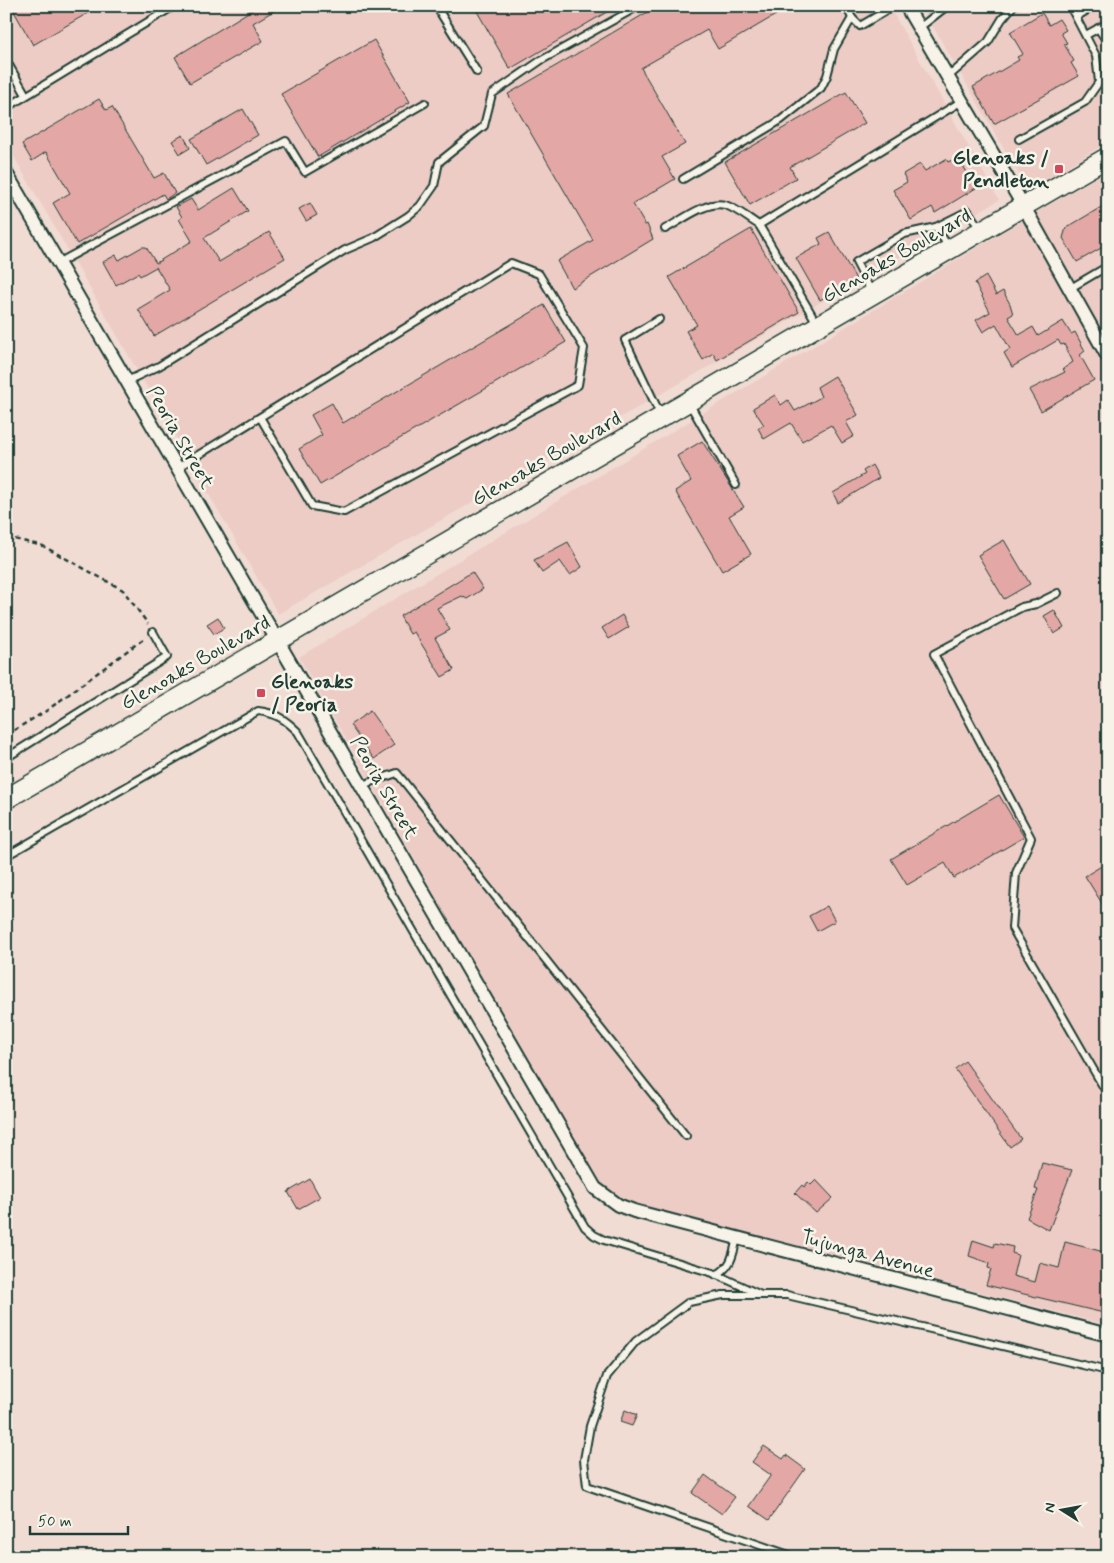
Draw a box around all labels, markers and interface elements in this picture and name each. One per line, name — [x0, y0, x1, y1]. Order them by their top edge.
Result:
place label: Glenoaks / Pendleton — [953, 145, 1049, 195]
marker: Glenoaks / Pendleton — [1053, 163, 1065, 175]
street label: Glenoaks Boulevard — [817, 202, 977, 310]
street label: Peoria Street — [139, 381, 220, 494]
street label: Glenoaks Boulevard — [467, 405, 627, 513]
street label: Glenoaks Boulevard — [116, 609, 276, 717]
place label: Glenoaks / Peoria — [271, 669, 353, 719]
marker: Glenoaks / Peoria — [255, 687, 267, 699]
street label: Peoria Street — [343, 731, 424, 844]
street label: Tujunga Avenue — [798, 1224, 937, 1285]
north arrow — [1036, 1486, 1086, 1536]
text: N — [1040, 1501, 1060, 1514]
scale bar — [30, 1503, 128, 1535]
text: 50 m — [38, 1512, 72, 1532]

